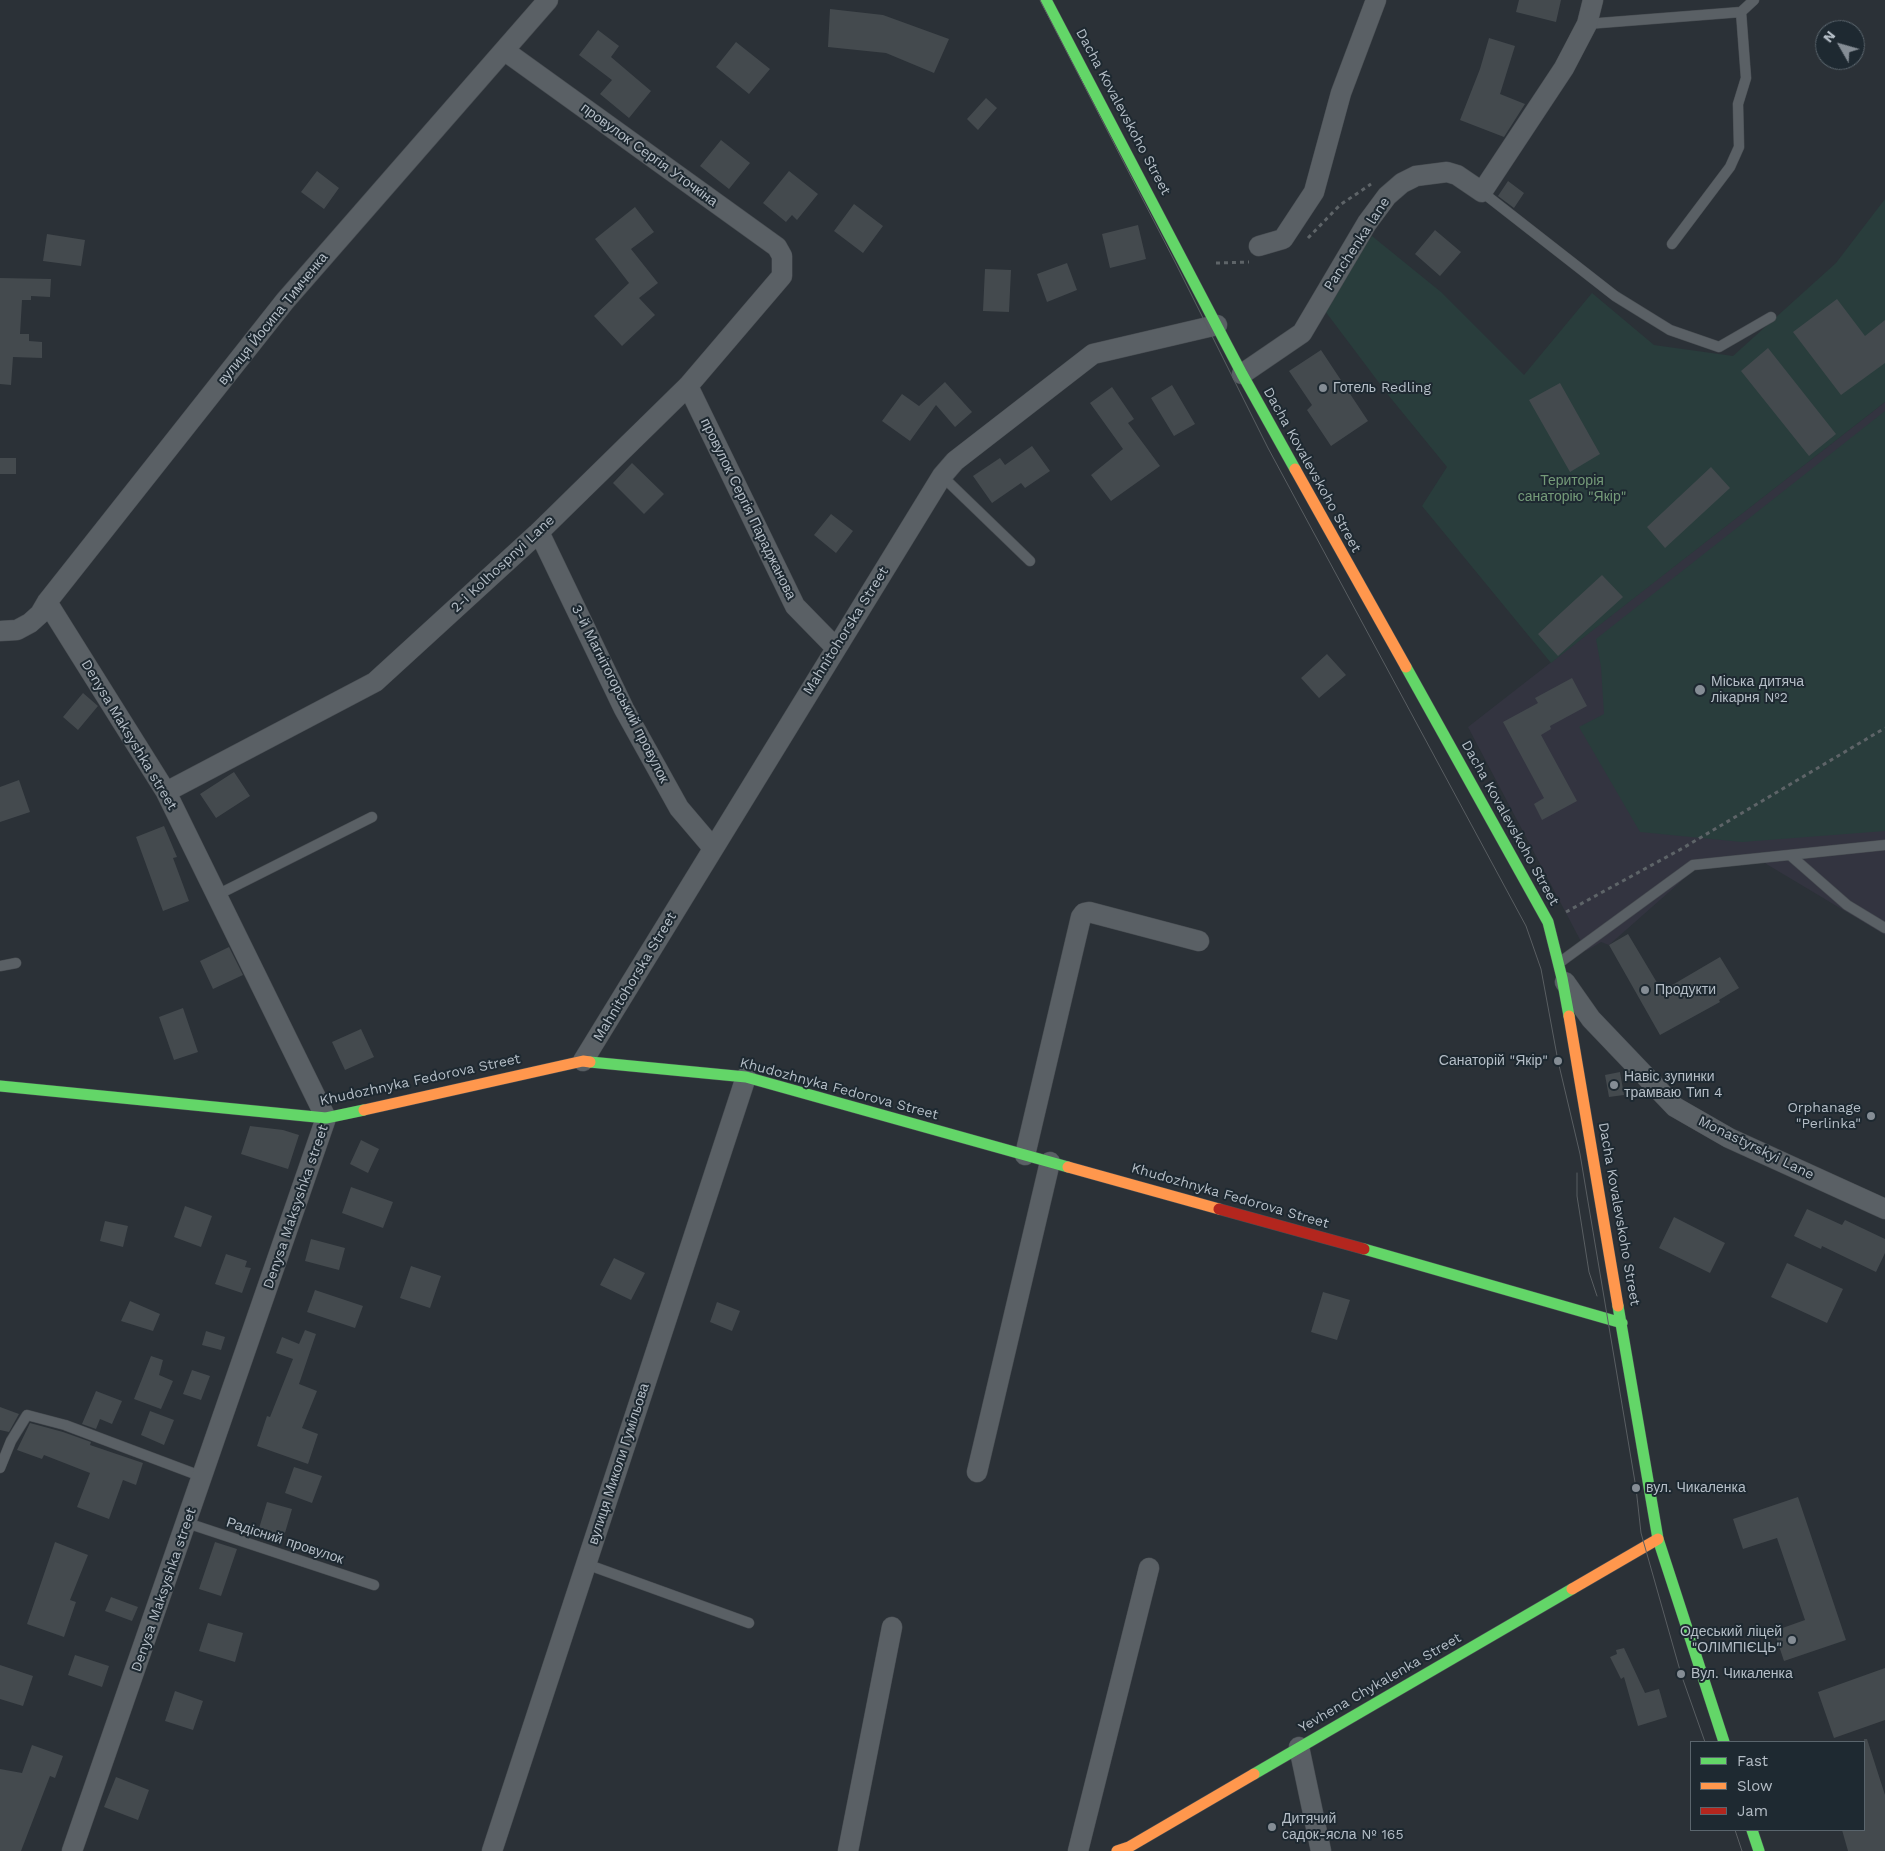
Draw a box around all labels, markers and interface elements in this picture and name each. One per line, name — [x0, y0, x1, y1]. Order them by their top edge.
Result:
north arrow — [1815, 20, 1865, 70]
street label: Dacha Kovalevskoho Street — [1072, 26, 1174, 198]
text: N — [1819, 27, 1838, 45]
street label: провулок Сергія Уточкіна — [577, 100, 721, 210]
street label: Panchenka lane — [1321, 194, 1393, 294]
street label: вулиця Йосипа Тимченка — [214, 249, 332, 389]
place label: Готель Redling — [1333, 380, 1431, 396]
marker: Готель Redling — [1317, 382, 1329, 394]
street label: Dacha Kovalevskoho Street — [1260, 385, 1364, 555]
street label: провулок Сергія Параджанова — [697, 416, 799, 602]
park label: Територія санаторію "Якір" — [1518, 473, 1626, 506]
street label: 2-i Kolhospnyi Lane — [448, 512, 558, 616]
street label: Mahnitohorska Street — [800, 564, 892, 698]
street label: 3-й Магнітогорський провулок — [568, 602, 672, 786]
street label: Denysa Maksyshka street — [77, 657, 181, 813]
place label: Міська дитяча лікарня №2 — [1711, 674, 1804, 706]
marker: Міська дитяча лікарня №2 — [1693, 683, 1707, 697]
street label: Dacha Kovalevskoho Street — [1458, 738, 1562, 908]
street label: Mahnitohorska Street — [590, 909, 680, 1045]
place label: Продукти — [1655, 982, 1716, 998]
marker: Продукти — [1639, 984, 1651, 996]
street label: Khudozhnyka Fedorova Street — [318, 1051, 522, 1109]
place label: Санаторій "Якір" — [1439, 1053, 1548, 1069]
street label: Khudozhnyka Fedorova Street — [738, 1054, 940, 1124]
marker: Санаторій "Якір" — [1552, 1055, 1564, 1067]
place label: Навіс зупинки трамваю Тип 4 — [1624, 1069, 1723, 1102]
marker: Навіс зупинки трамваю Тип 4 — [1608, 1079, 1620, 1091]
place label: Orphanage "Perlinka" — [1787, 1100, 1861, 1132]
marker: Orphanage "Perlinka" — [1865, 1110, 1877, 1122]
street label: Monastyrskyi Lane — [1695, 1113, 1817, 1183]
street label: Dacha Kovalevskoho Street — [1595, 1121, 1643, 1307]
street label: Denysa Maksyshka street — [260, 1123, 332, 1291]
street label: Khudozhnyka Fedorova Street — [1129, 1160, 1331, 1232]
street label: вулиця Миколи Гумільова — [585, 1381, 653, 1547]
place label: вул. Чикаленка — [1646, 1480, 1746, 1496]
marker: вул. Чикаленка — [1630, 1482, 1642, 1494]
street label: Denysa Maksyshka street — [128, 1506, 200, 1674]
street label: Радісний провулок — [224, 1514, 346, 1568]
place label: Одеський ліцей "ОЛІМПІЄЦЬ" — [1680, 1624, 1782, 1656]
street label: Yevhena Chykalenka Street — [1296, 1629, 1464, 1737]
marker: Одеський ліцей "ОЛІМПІЄЦЬ" — [1786, 1634, 1798, 1646]
place label: Вул. Чикаленка — [1691, 1666, 1793, 1682]
marker: Вул. Чикаленка — [1675, 1668, 1687, 1680]
legend — [1690, 1741, 1865, 1831]
text: Fast — [1737, 1752, 1768, 1770]
text: Slow — [1737, 1777, 1773, 1795]
text: Jam — [1737, 1802, 1768, 1820]
place label: Дитячий садок-ясла № 165 — [1282, 1811, 1404, 1844]
marker: Дитячий садок-ясла № 165 — [1266, 1821, 1278, 1833]

